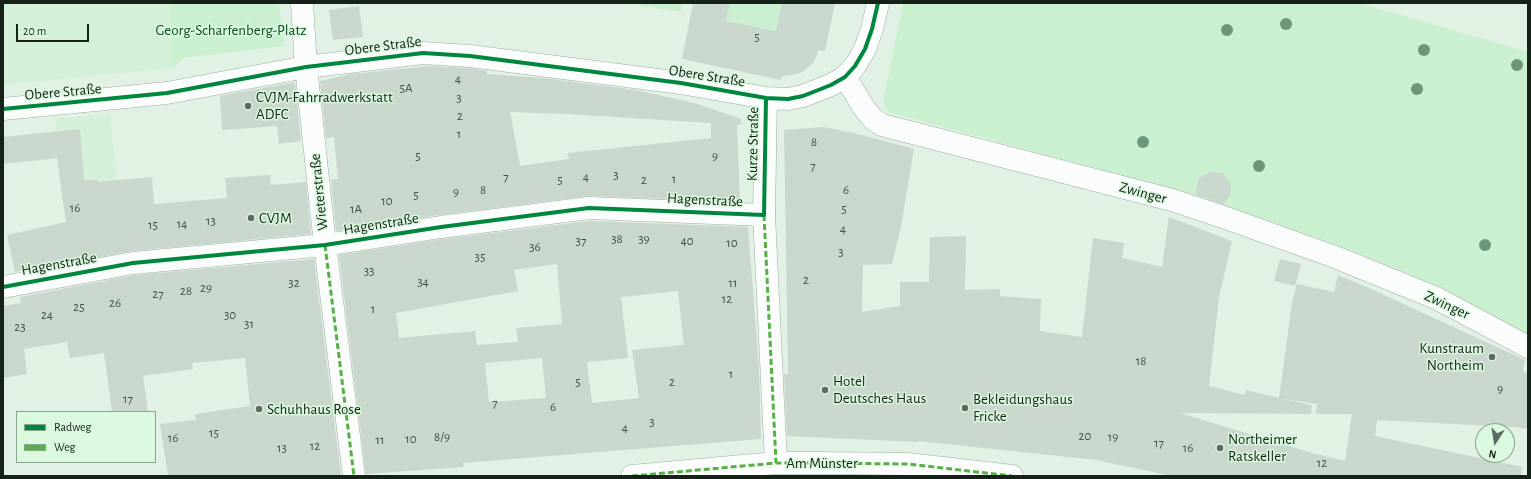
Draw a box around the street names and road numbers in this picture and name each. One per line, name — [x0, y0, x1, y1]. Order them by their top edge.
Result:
street label: Obere Straße — [344, 32, 422, 60]
street label: Obere Straße — [668, 61, 746, 91]
street label: Obere Straße — [24, 80, 102, 104]
street label: Kurze Straße — [743, 107, 763, 181]
street label: Wieterstraße — [306, 153, 332, 231]
street label: Zwinger — [1117, 178, 1169, 208]
street label: Hagenstraße — [667, 189, 743, 211]
street label: Hagenstraße — [342, 209, 420, 239]
street label: Hagenstraße — [20, 249, 98, 279]
street label: Zwinger — [1421, 287, 1473, 323]
street label: Am Münster — [786, 454, 858, 472]

